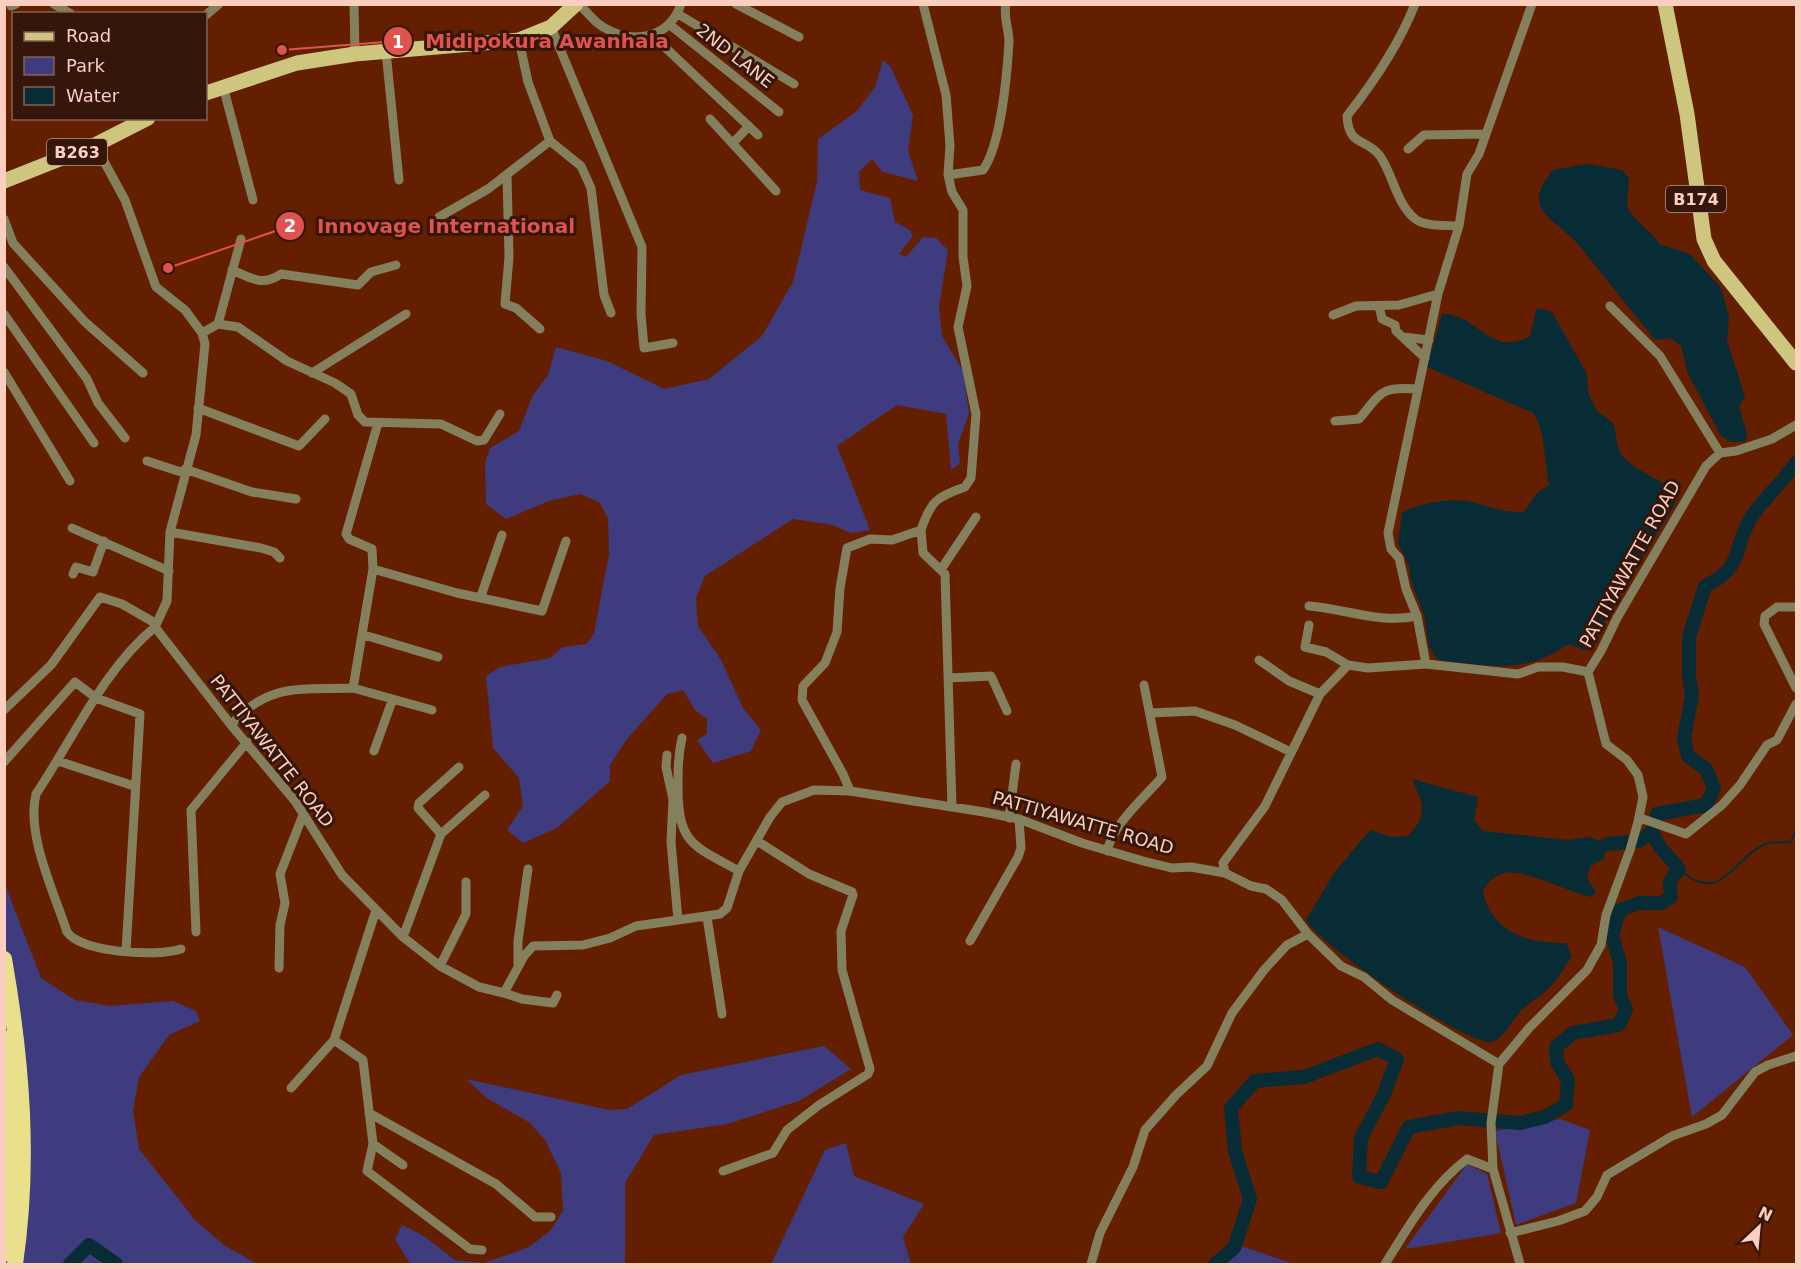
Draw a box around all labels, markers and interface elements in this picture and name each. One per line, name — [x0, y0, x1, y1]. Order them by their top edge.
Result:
legend — [12, 12, 207, 120]
street label: 2ND LANE — [693, 19, 778, 92]
callout: Midipokura Awanhala — [383, 22, 681, 60]
text: Road — [66, 25, 111, 46]
text: Midipokura Awanhala — [425, 29, 669, 53]
text: 1 — [392, 31, 404, 52]
text: Park — [66, 55, 105, 76]
text: Water — [66, 85, 120, 106]
road number: B263 — [47, 139, 107, 165]
road number: B174 — [1666, 186, 1726, 212]
callout: Innovage International — [275, 207, 587, 245]
text: Innovage International — [317, 214, 575, 238]
text: 2 — [284, 215, 296, 236]
street label: PATTIYAWATTE ROAD — [1575, 477, 1684, 651]
street label: PATTIYAWATTE ROAD — [206, 670, 338, 831]
street label: PATTIYAWATTE ROAD — [990, 787, 1176, 858]
north arrow — [1729, 1197, 1789, 1257]
text: N — [1755, 1202, 1776, 1225]

